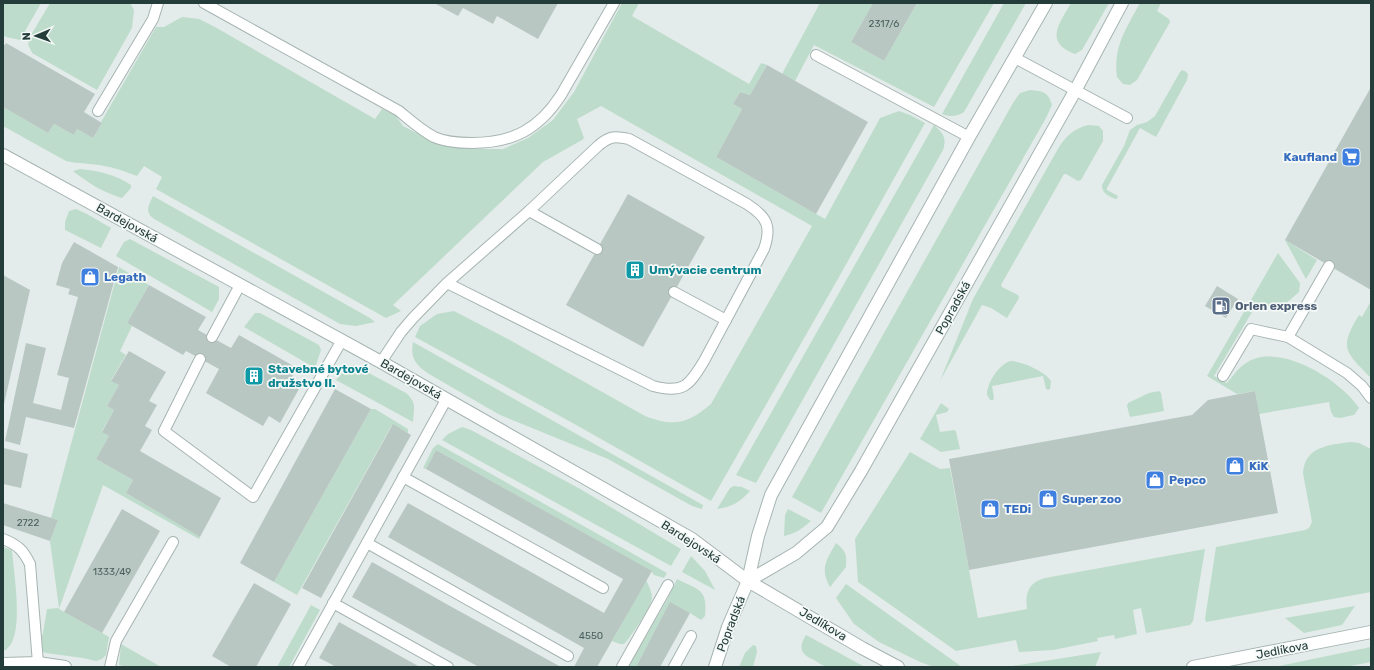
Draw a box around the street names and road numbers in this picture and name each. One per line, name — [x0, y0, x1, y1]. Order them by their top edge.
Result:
street label: Bardejovská — [94, 200, 160, 246]
street label: Popradská — [933, 279, 973, 337]
street label: Bardejovská — [378, 356, 444, 402]
street label: Bardejovská — [659, 518, 723, 566]
street label: Popradská — [714, 594, 748, 654]
street label: Jedlíkova — [797, 604, 849, 644]
street label: Jedlíkova — [1255, 638, 1309, 662]

